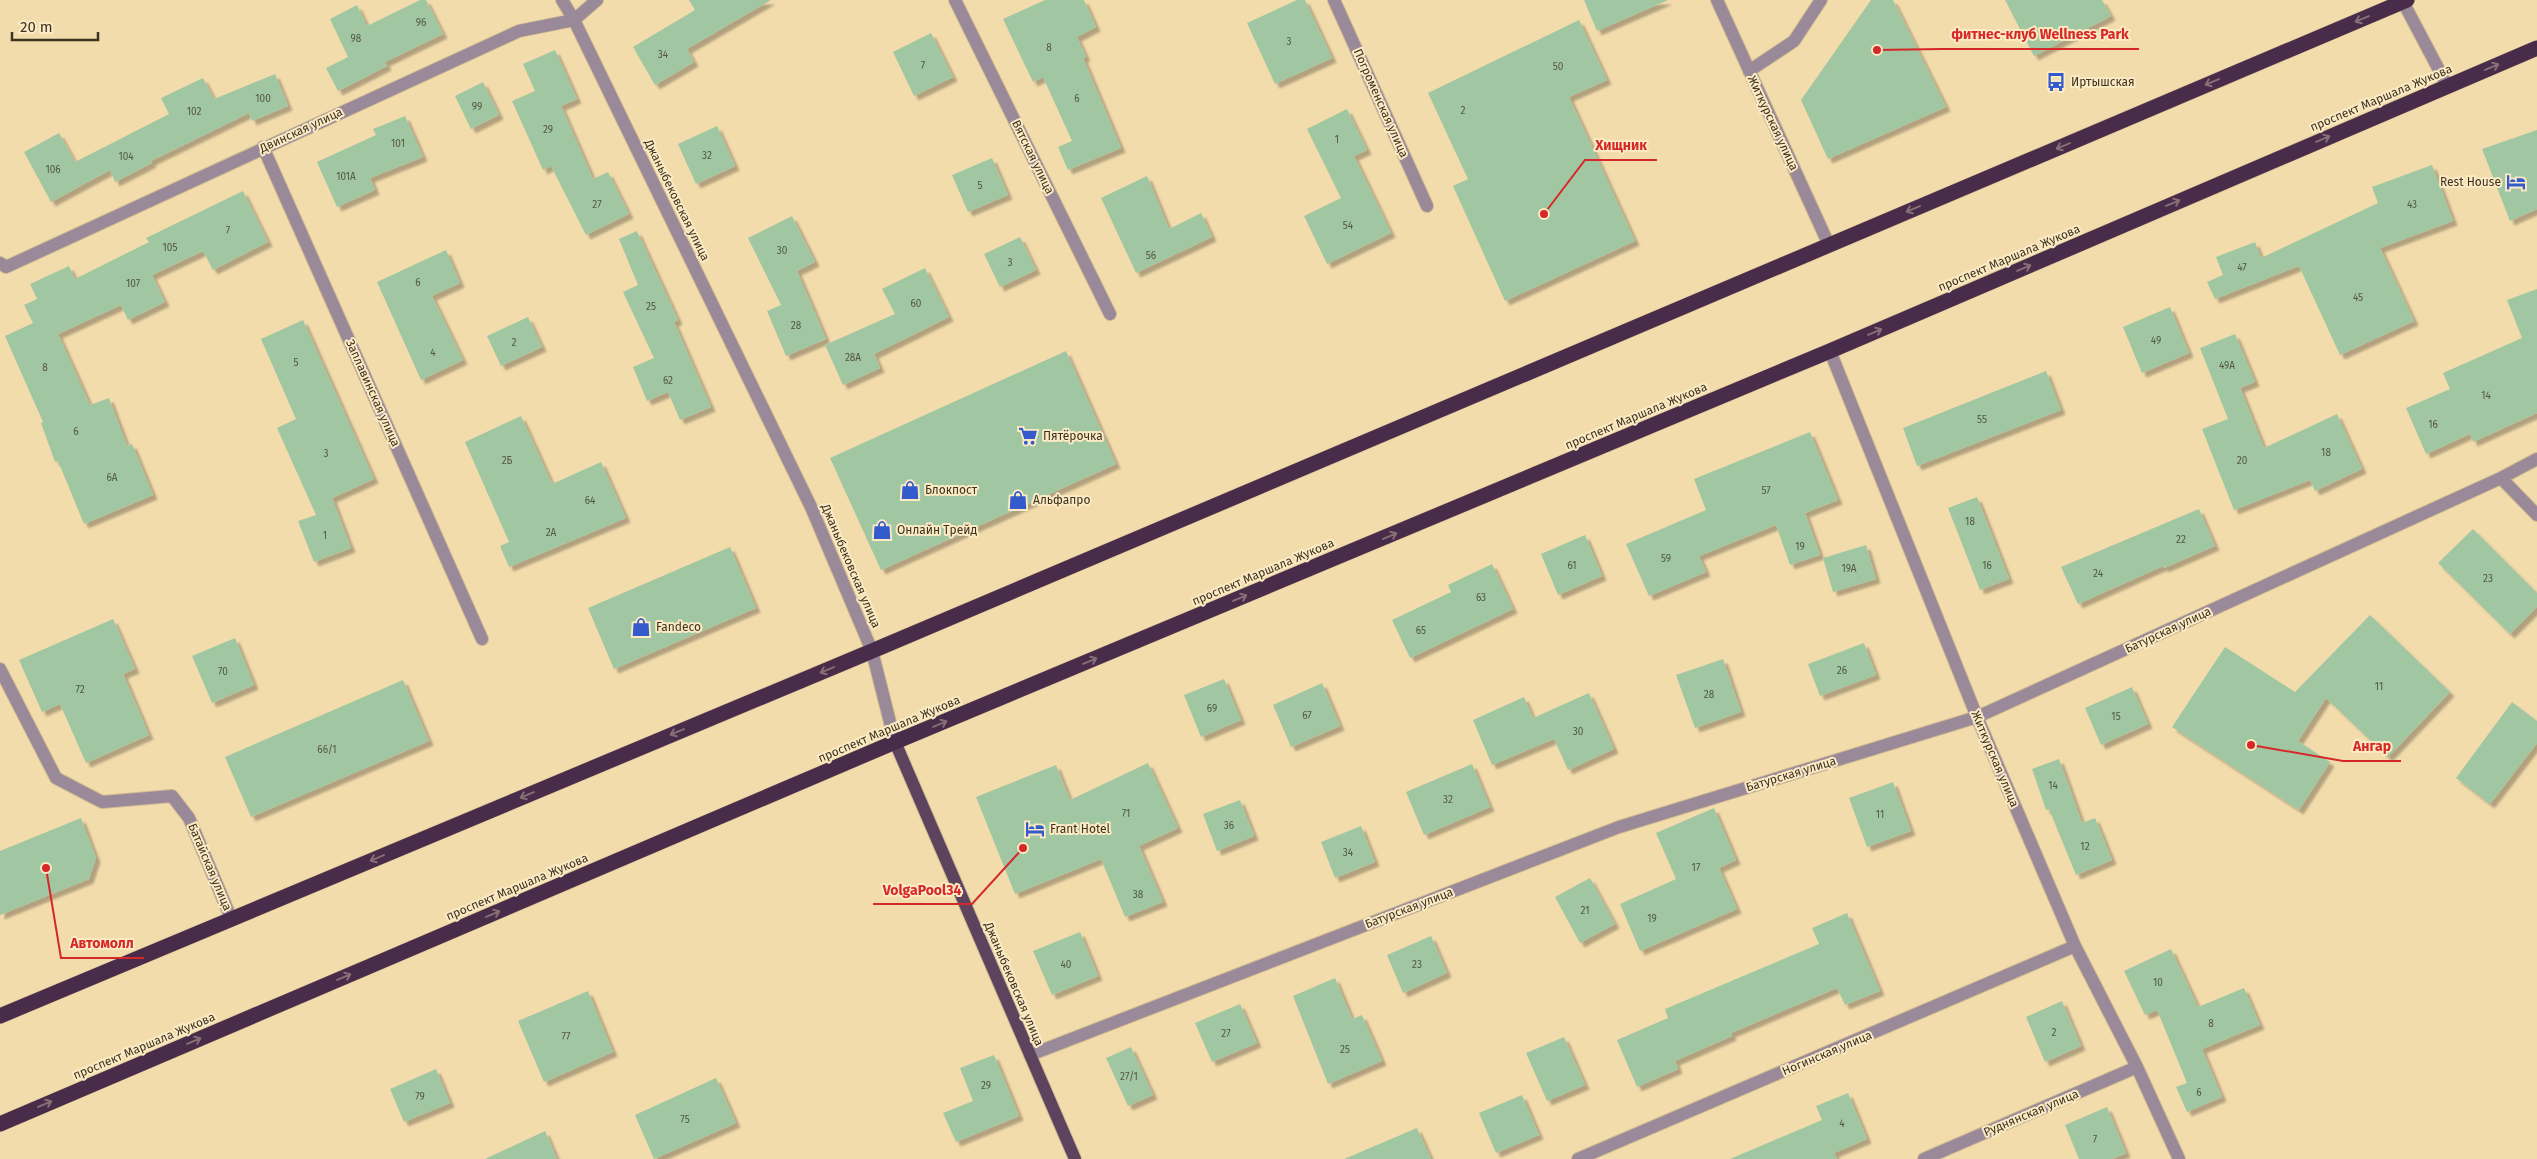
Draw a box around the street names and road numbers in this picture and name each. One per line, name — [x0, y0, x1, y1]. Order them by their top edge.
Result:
street label: Погроменская улица — [1351, 46, 1411, 160]
street label: проспект Маршала Жукова — [2308, 62, 2454, 134]
street label: Житкурская улица — [1745, 73, 1801, 173]
street label: Двинская улица — [256, 105, 345, 156]
street label: Вятская улица — [1009, 118, 1057, 196]
street label: Джаныбековская улица — [641, 136, 712, 263]
street label: проспект Маршала Жукова — [1936, 222, 2082, 294]
street label: Заплавинская улица — [343, 337, 403, 449]
street label: проспект Маршала Жукова — [1563, 380, 1709, 452]
street label: Джаныбековская улица — [818, 501, 883, 630]
street label: проспект Маршала Жукова — [1190, 536, 1336, 608]
street label: Батурская улица — [2123, 604, 2213, 656]
street label: проспект Маршала Жукова — [816, 693, 962, 765]
street label: Житкурская улица — [1968, 709, 2022, 809]
street label: Батурская улица — [1744, 754, 1838, 794]
street label: Батайская улица — [185, 821, 235, 913]
street label: проспект Маршала Жукова — [444, 851, 590, 923]
street label: Батурская улица — [1363, 885, 1455, 931]
street label: Джаныбековская улица — [981, 919, 1046, 1048]
street label: проспект Маршала Жукова — [71, 1010, 217, 1082]
street label: Ногинская улица — [1780, 1028, 1874, 1078]
street label: Руднянская улица — [1981, 1087, 2081, 1139]

